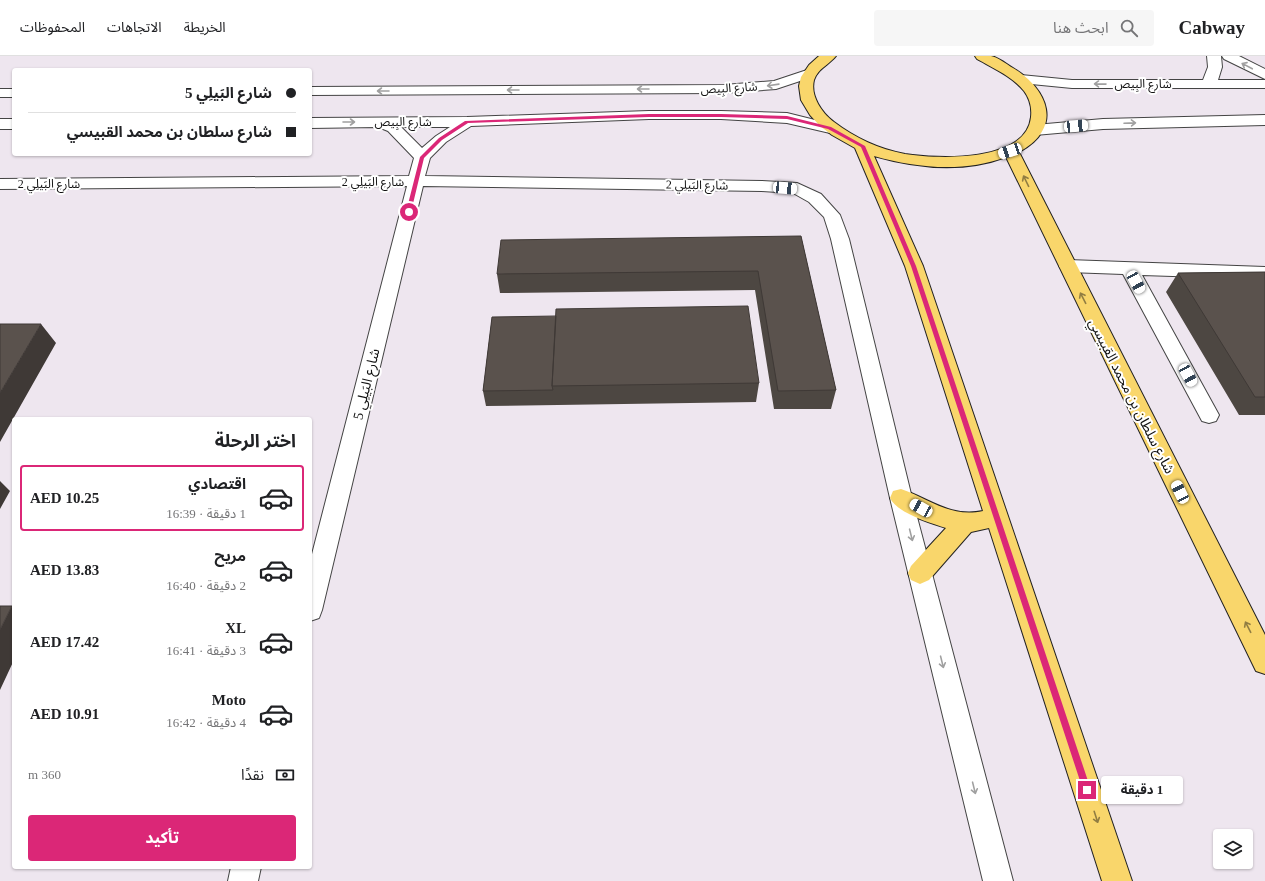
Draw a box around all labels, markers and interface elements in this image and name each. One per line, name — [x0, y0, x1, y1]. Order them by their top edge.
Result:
search box — [874, 10, 1154, 46]
icon: search — [1118, 17, 1140, 39]
text: Cabway — [1178, 17, 1245, 38]
text: المحفوظات — [20, 20, 85, 35]
text: الاتجاهات — [107, 20, 162, 35]
text: الخريطة — [184, 20, 226, 35]
text: ابحث هنا — [1053, 20, 1108, 36]
one-way arrow — [1241, 62, 1253, 69]
street label: شارع البِيص — [1114, 77, 1172, 93]
street label: شارع البِيص — [700, 80, 758, 99]
one-way arrow — [767, 81, 780, 89]
one-way arrow — [1094, 81, 1107, 88]
text: شارع البَيلِي 5 — [185, 85, 272, 101]
one-way arrow — [637, 85, 650, 93]
one-way arrow — [507, 86, 520, 94]
one-way arrow — [377, 87, 390, 94]
street label: شارع البِيص — [374, 115, 432, 131]
one-way arrow — [342, 119, 355, 126]
car — [1064, 119, 1088, 133]
one-way arrow — [1123, 119, 1136, 126]
text: شارع سلطان بن محمد القبيسي — [67, 124, 272, 140]
car — [997, 142, 1023, 160]
street label: شارع البَيلِي 2 — [342, 175, 404, 192]
one-way arrow — [1021, 175, 1029, 187]
street label: شارع البَيلِي 2 — [18, 177, 80, 194]
street label: شارع البَيلِي 2 — [666, 177, 728, 195]
car — [773, 181, 797, 195]
route start — [400, 203, 418, 221]
car — [1125, 269, 1147, 295]
one-way arrow — [1079, 292, 1086, 304]
street label: شارع سلطان بن محمد القبيسي — [1083, 316, 1177, 478]
street label: شارع البَيلِي 5 — [350, 347, 386, 422]
car — [1177, 362, 1199, 388]
text: اختر الرحلة — [215, 431, 296, 451]
text: اقتصادي — [188, 476, 246, 492]
car — [1169, 479, 1191, 505]
icon: car — [258, 480, 294, 516]
text: AED 10.25 — [30, 490, 99, 506]
car — [908, 497, 934, 519]
text: 1 دقيقة · 16:39 — [166, 506, 246, 521]
one-way arrow — [908, 529, 915, 542]
text: مريح — [214, 548, 246, 564]
icon: car — [258, 552, 294, 588]
text: AED 13.83 — [30, 562, 99, 578]
text: 2 دقيقة · 16:40 — [166, 578, 246, 593]
text: XL — [225, 620, 246, 636]
one-way arrow — [1243, 621, 1251, 633]
icon: car — [258, 624, 294, 660]
text: AED 17.42 — [30, 634, 99, 650]
text: 3 دقيقة · 16:41 — [166, 643, 246, 658]
one-way arrow — [939, 655, 947, 668]
text: Moto — [212, 692, 246, 708]
icon: car — [258, 696, 294, 732]
text: AED 10.91 — [30, 706, 99, 722]
text: 4 دقيقة · 16:42 — [166, 715, 246, 730]
icon: cash — [274, 764, 296, 786]
text: 360 m — [28, 767, 61, 782]
text: نقدًا — [241, 767, 264, 783]
callout: 1 دقيقة — [1101, 776, 1183, 804]
one-way arrow — [971, 781, 978, 794]
route end — [1078, 781, 1096, 799]
text: 1 دقيقة — [1121, 782, 1163, 797]
one-way arrow — [1093, 810, 1100, 823]
button: تأكيد — [28, 815, 296, 861]
map controls — [1213, 829, 1253, 869]
button: layers — [1213, 829, 1253, 869]

